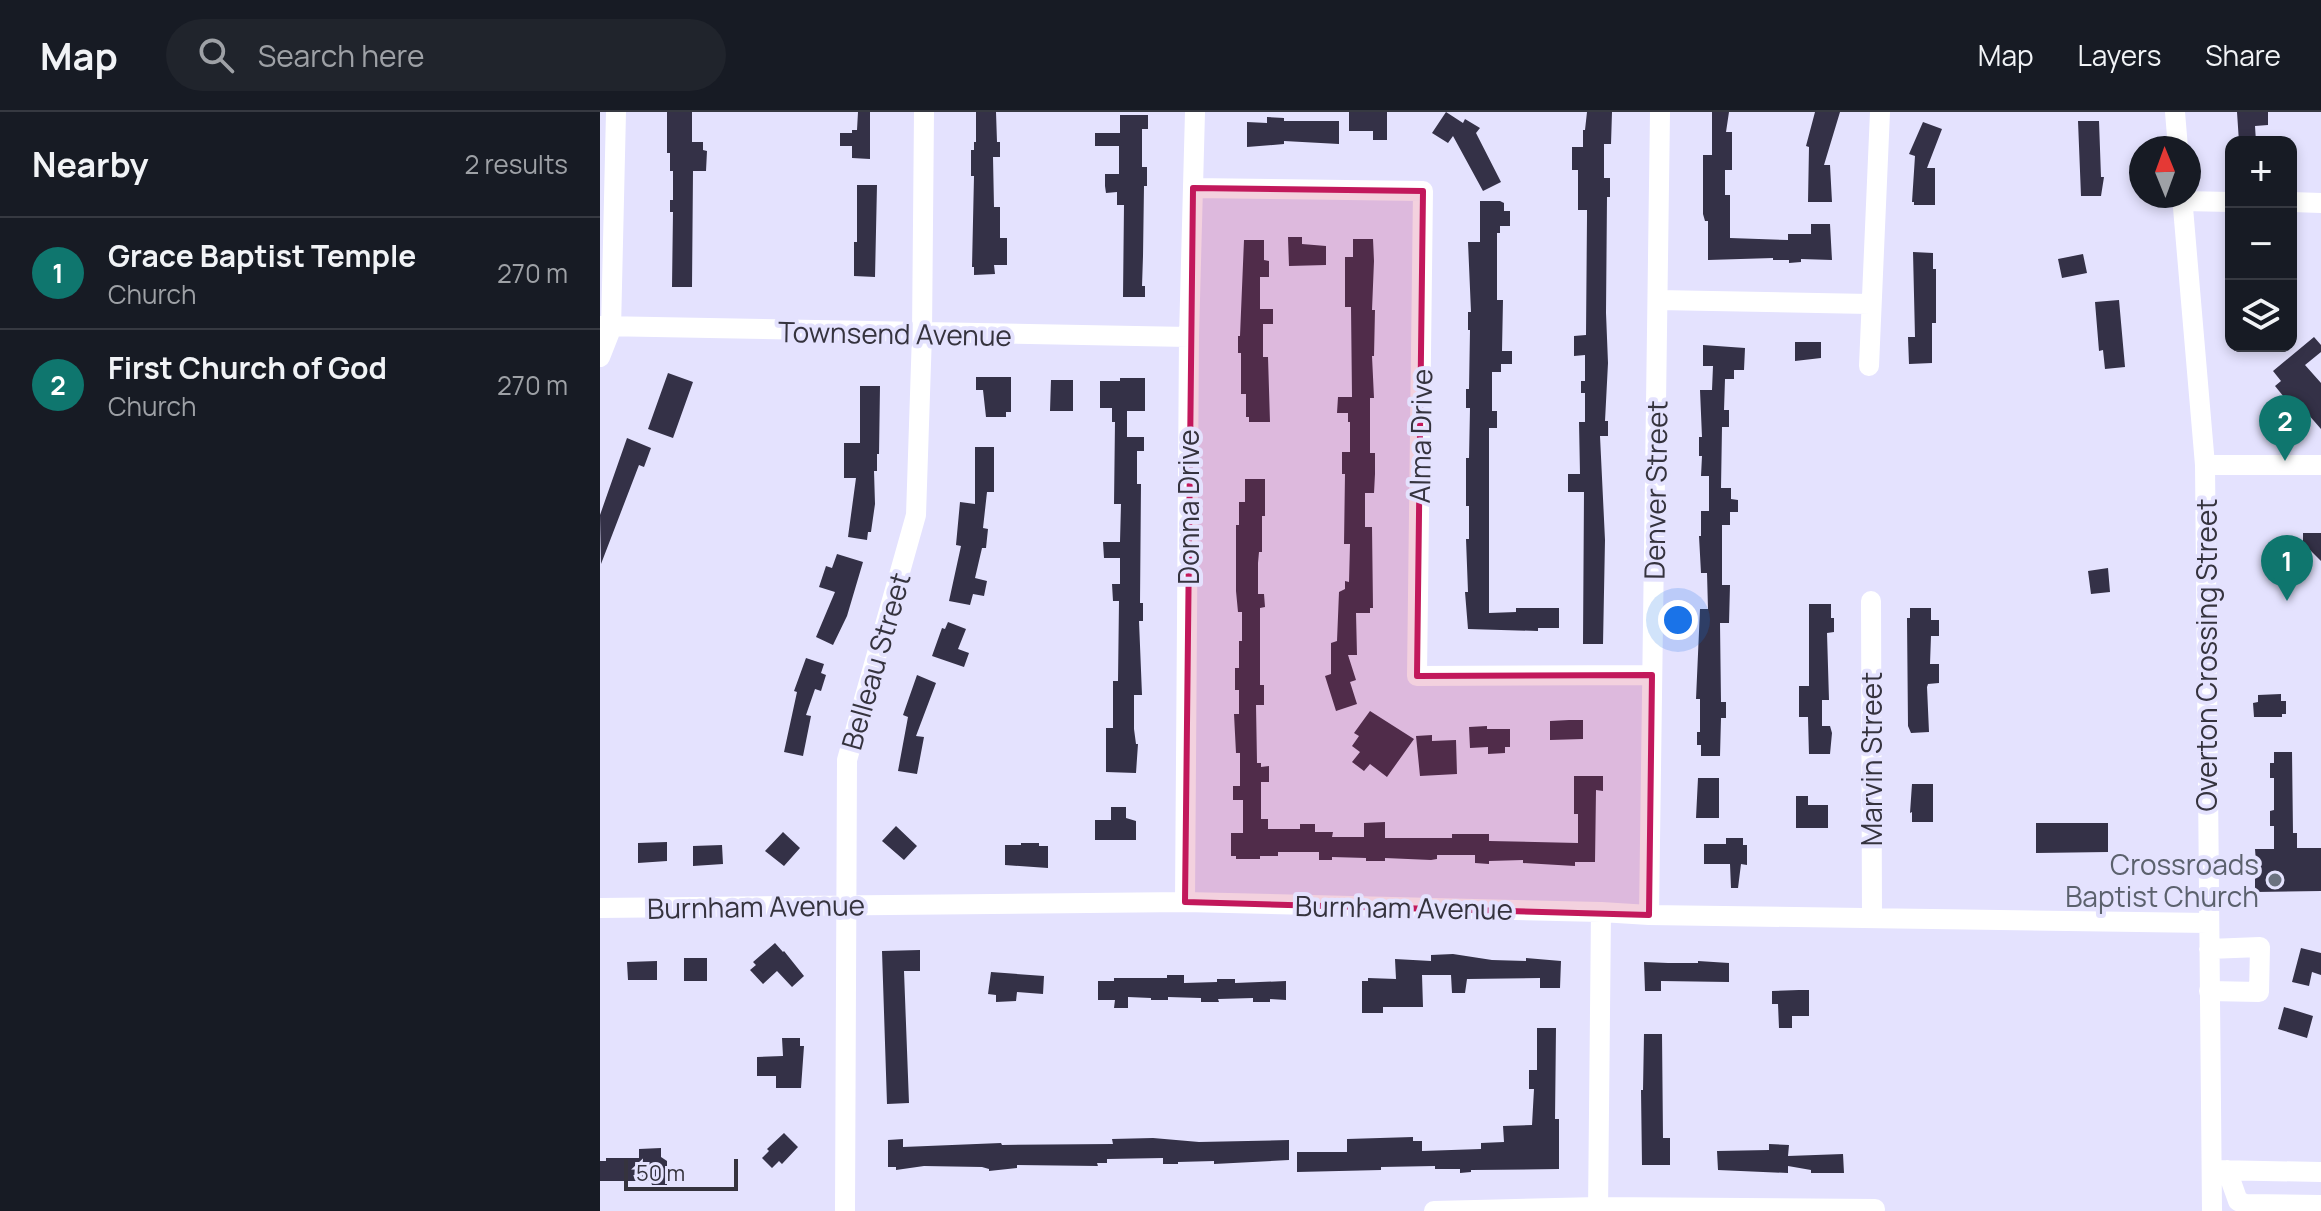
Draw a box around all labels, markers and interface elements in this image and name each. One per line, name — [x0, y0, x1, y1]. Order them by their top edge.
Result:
search box — [166, 19, 726, 91]
text: Map — [40, 29, 118, 81]
icon: search — [194, 33, 238, 77]
text: Search here — [258, 35, 425, 76]
text: Map — [1978, 36, 2034, 74]
text: Layers — [2078, 36, 2161, 74]
text: Share — [2205, 36, 2281, 74]
north arrow — [2129, 136, 2201, 208]
map controls — [2225, 136, 2297, 352]
button: + — [2225, 136, 2297, 208]
text: Nearby — [32, 141, 148, 187]
text: 2 results — [464, 146, 568, 182]
button: − — [2225, 208, 2297, 280]
text: Grace Baptist Temple — [108, 235, 416, 276]
text: 1 — [52, 255, 64, 291]
text: 270 m — [497, 255, 568, 291]
text: Church — [108, 276, 196, 312]
button: layers — [2225, 280, 2297, 352]
street label: Townsend Avenue — [778, 312, 1012, 354]
text: First Church of God — [108, 347, 387, 388]
text: 2 — [50, 367, 66, 403]
text: 270 m — [497, 367, 568, 403]
street label: Alma Drive — [1400, 368, 1440, 504]
text: Church — [108, 388, 196, 424]
pin: 2 — [2259, 395, 2311, 461]
street label: Denver Street — [1634, 400, 1676, 580]
street label: Donna Drive — [1169, 429, 1207, 585]
street label: Overton Crossing Street — [2187, 498, 2225, 812]
pin: 1 — [2261, 535, 2313, 601]
street label: Belleau Street — [832, 568, 918, 754]
your location — [1658, 600, 1698, 640]
street label: Marvin Street — [1852, 672, 1890, 846]
place label: Crossroads Baptist Church — [2065, 845, 2259, 915]
marker: Crossroads Baptist Church — [2266, 871, 2284, 889]
street label: Burnham Avenue — [647, 885, 865, 927]
street label: Burnham Avenue — [1295, 886, 1513, 928]
scale bar — [624, 1155, 738, 1191]
text: 50 m — [636, 1158, 685, 1188]

